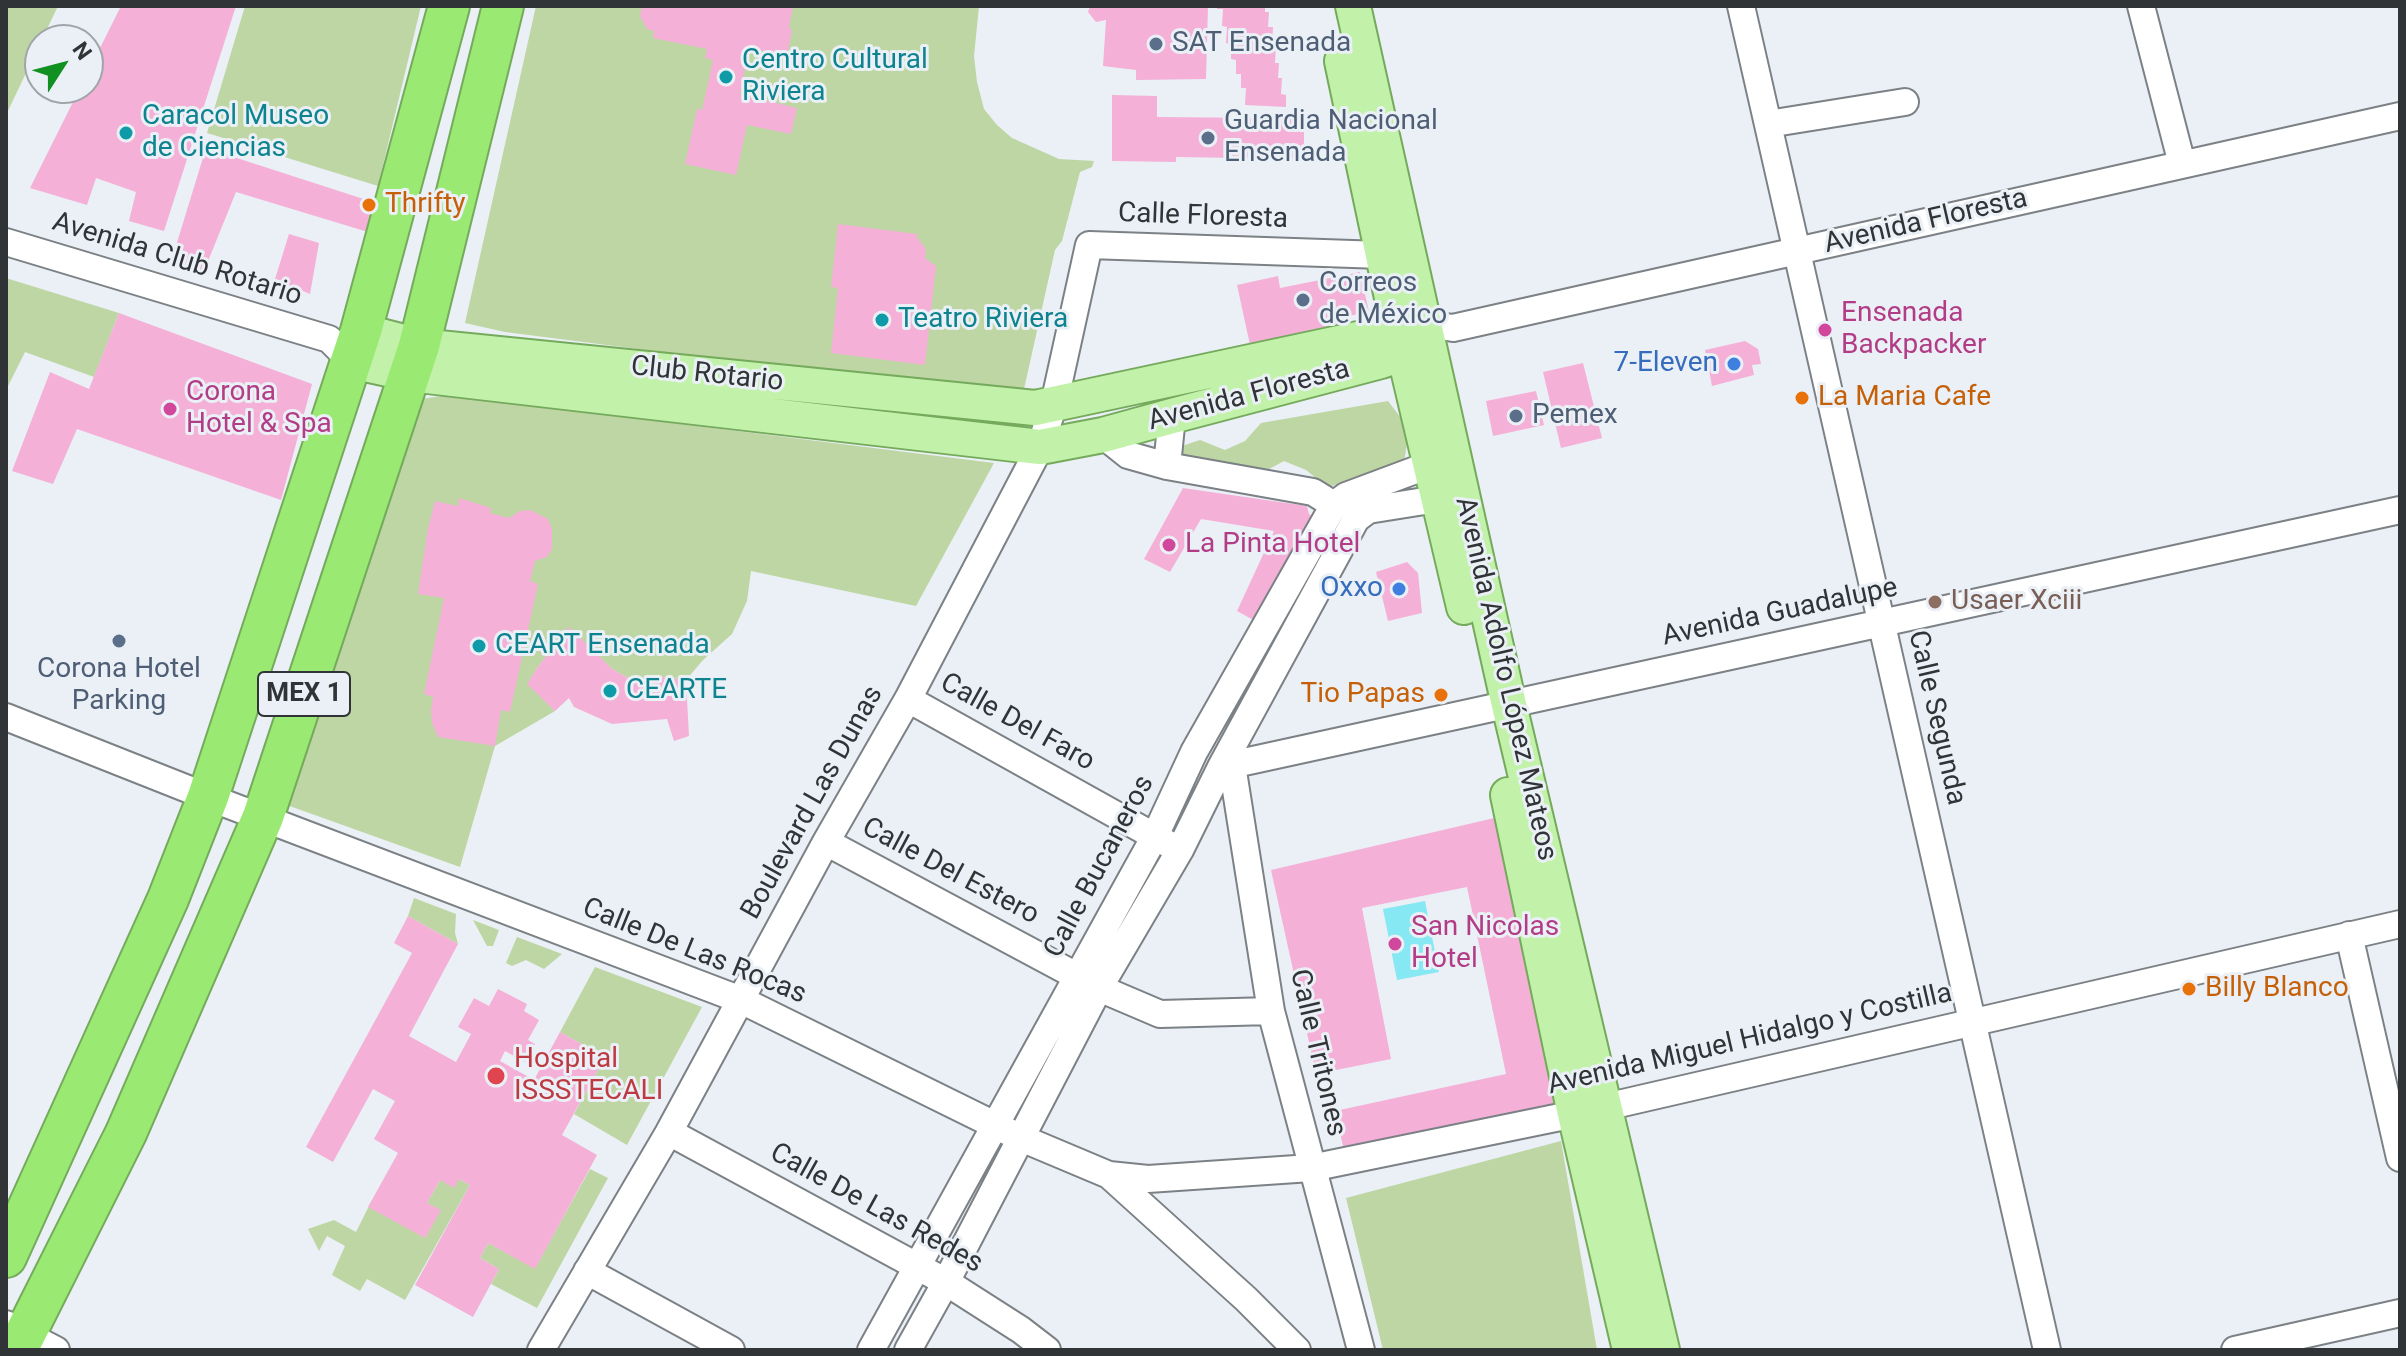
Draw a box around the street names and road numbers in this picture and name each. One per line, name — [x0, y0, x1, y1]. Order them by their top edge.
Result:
street label: Avenida Floresta — [1821, 182, 2031, 262]
street label: Calle Floresta — [1117, 197, 1289, 237]
street label: Avenida Club Rotario — [48, 206, 306, 314]
street label: Club Rotario — [629, 350, 785, 400]
street label: Avenida Floresta — [1145, 353, 1353, 439]
street label: Avenida Adolfo López Mateos — [1447, 494, 1563, 864]
street label: Avenida Guadalupe — [1659, 572, 1901, 654]
street label: Calle Segunda — [1900, 628, 1972, 808]
street label: Calle Del Faro — [934, 667, 1100, 779]
road number: MEX 1 — [258, 672, 350, 716]
street label: Boulevard Las Dunas — [735, 680, 891, 926]
street label: Calle Bucaneros — [1038, 770, 1162, 964]
street label: Calle Del Estero — [856, 811, 1044, 933]
street label: Calle De Las Rocas — [577, 892, 811, 1012]
street label: Calle Tritones — [1281, 966, 1353, 1140]
street label: Avenida Miguel Hidalgo y Costilla — [1545, 977, 1955, 1103]
street label: Calle De Las Redes — [764, 1137, 988, 1281]

